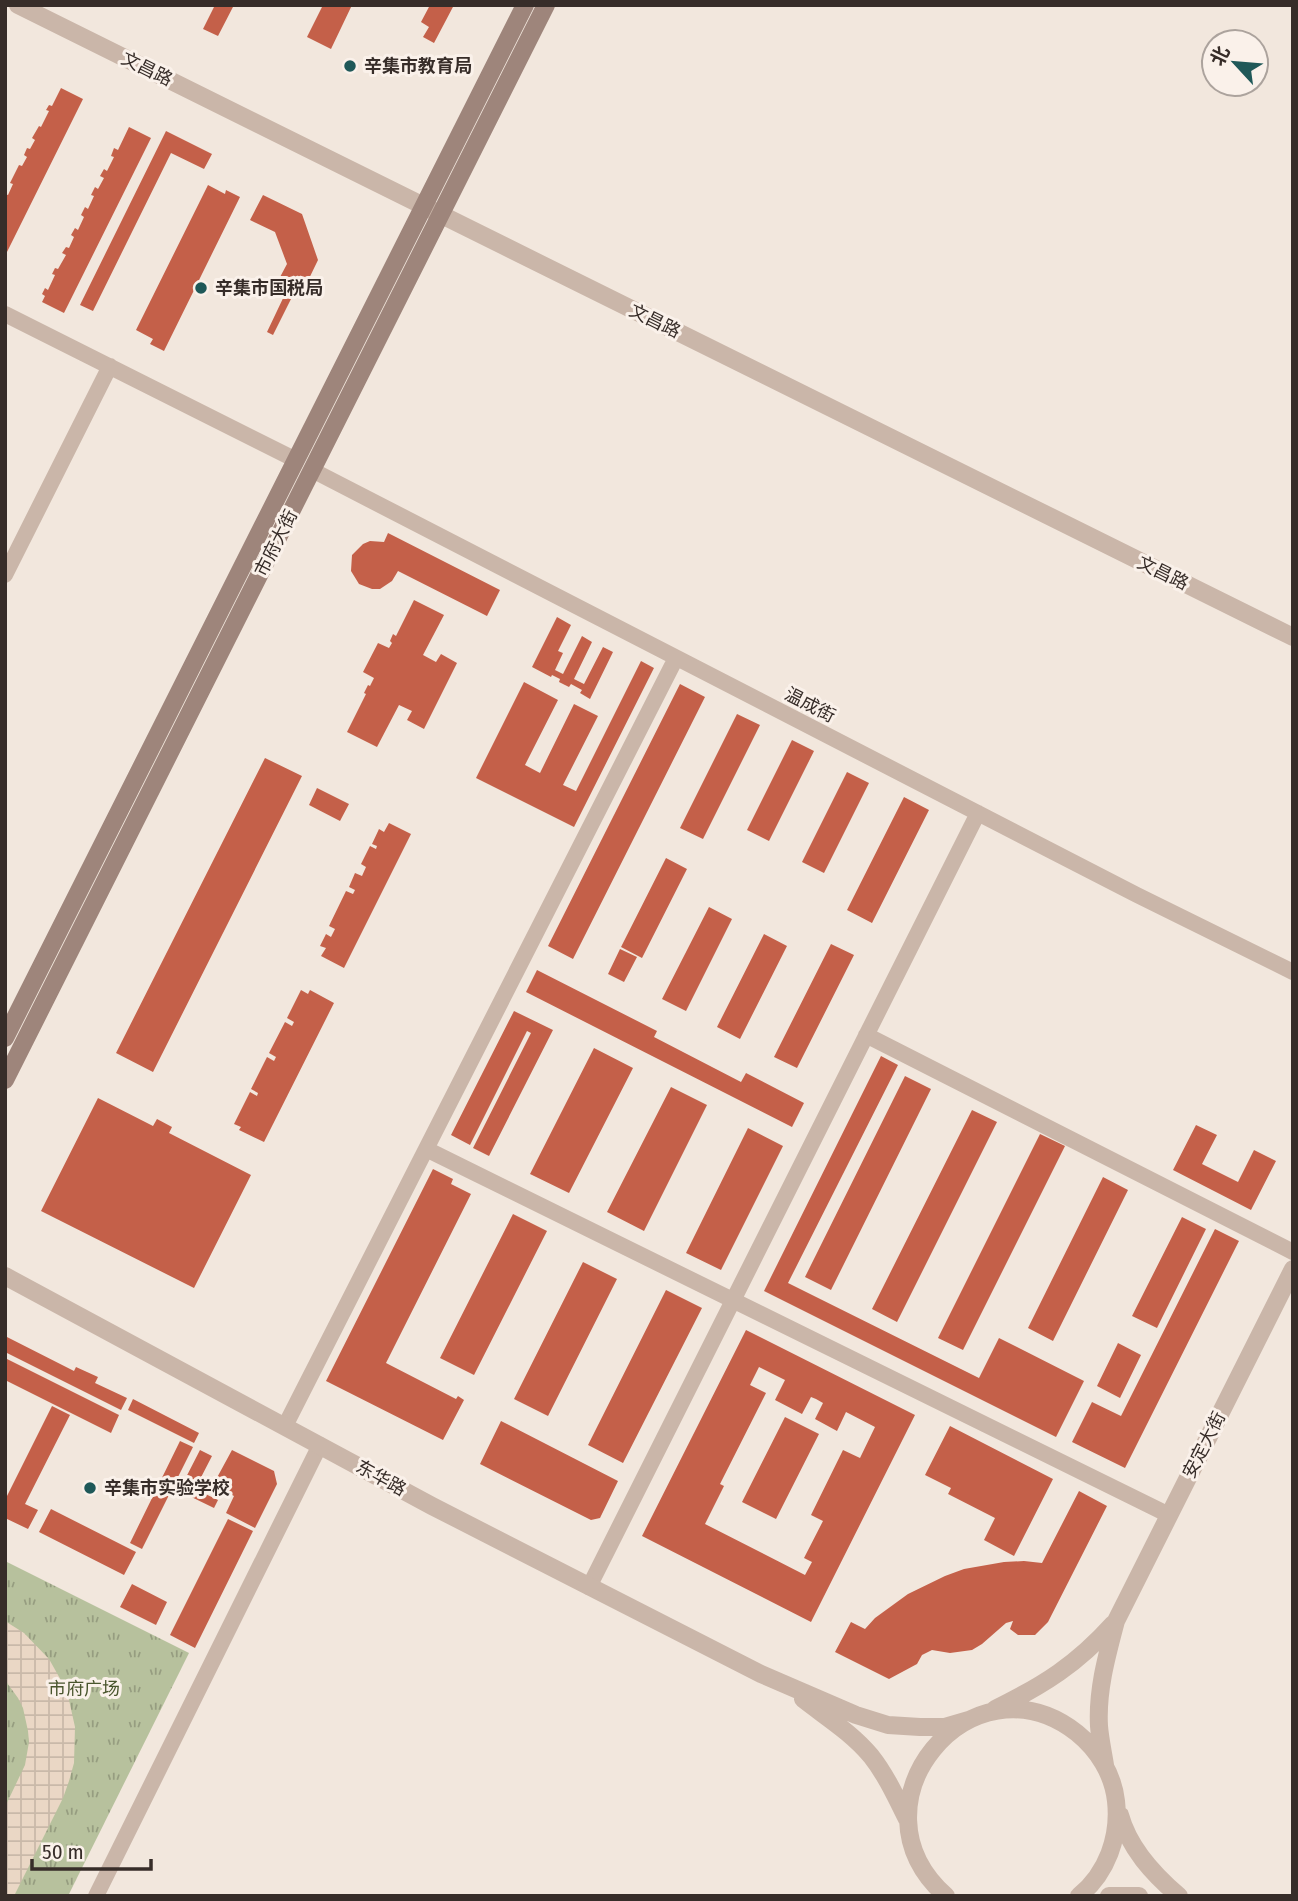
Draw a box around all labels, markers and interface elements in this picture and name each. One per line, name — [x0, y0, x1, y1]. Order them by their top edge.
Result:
north arrow — [1200, 28, 1270, 98]
text: 北 — [1206, 42, 1235, 69]
street label: 文昌路 — [118, 47, 176, 91]
place label: 辛集市教育局 — [364, 55, 472, 77]
marker: 辛集市教育局 — [342, 58, 358, 74]
place label: 辛集市国税局 — [215, 277, 323, 299]
marker: 辛集市国税局 — [193, 280, 209, 296]
street label: 文昌路 — [626, 299, 684, 343]
street label: 市府大街 — [250, 506, 302, 580]
street label: 文昌路 — [1134, 551, 1192, 595]
street label: 温成街 — [781, 683, 839, 727]
street label: 安定大街 — [1178, 1408, 1230, 1482]
street label: 东华路 — [352, 1455, 410, 1501]
place label: 辛集市实验学校 — [104, 1477, 230, 1499]
marker: 辛集市实验学校 — [82, 1480, 98, 1496]
park label: 市府广场 — [48, 1678, 120, 1700]
scale bar — [32, 1828, 150, 1872]
text: 50 m — [42, 1839, 84, 1865]

